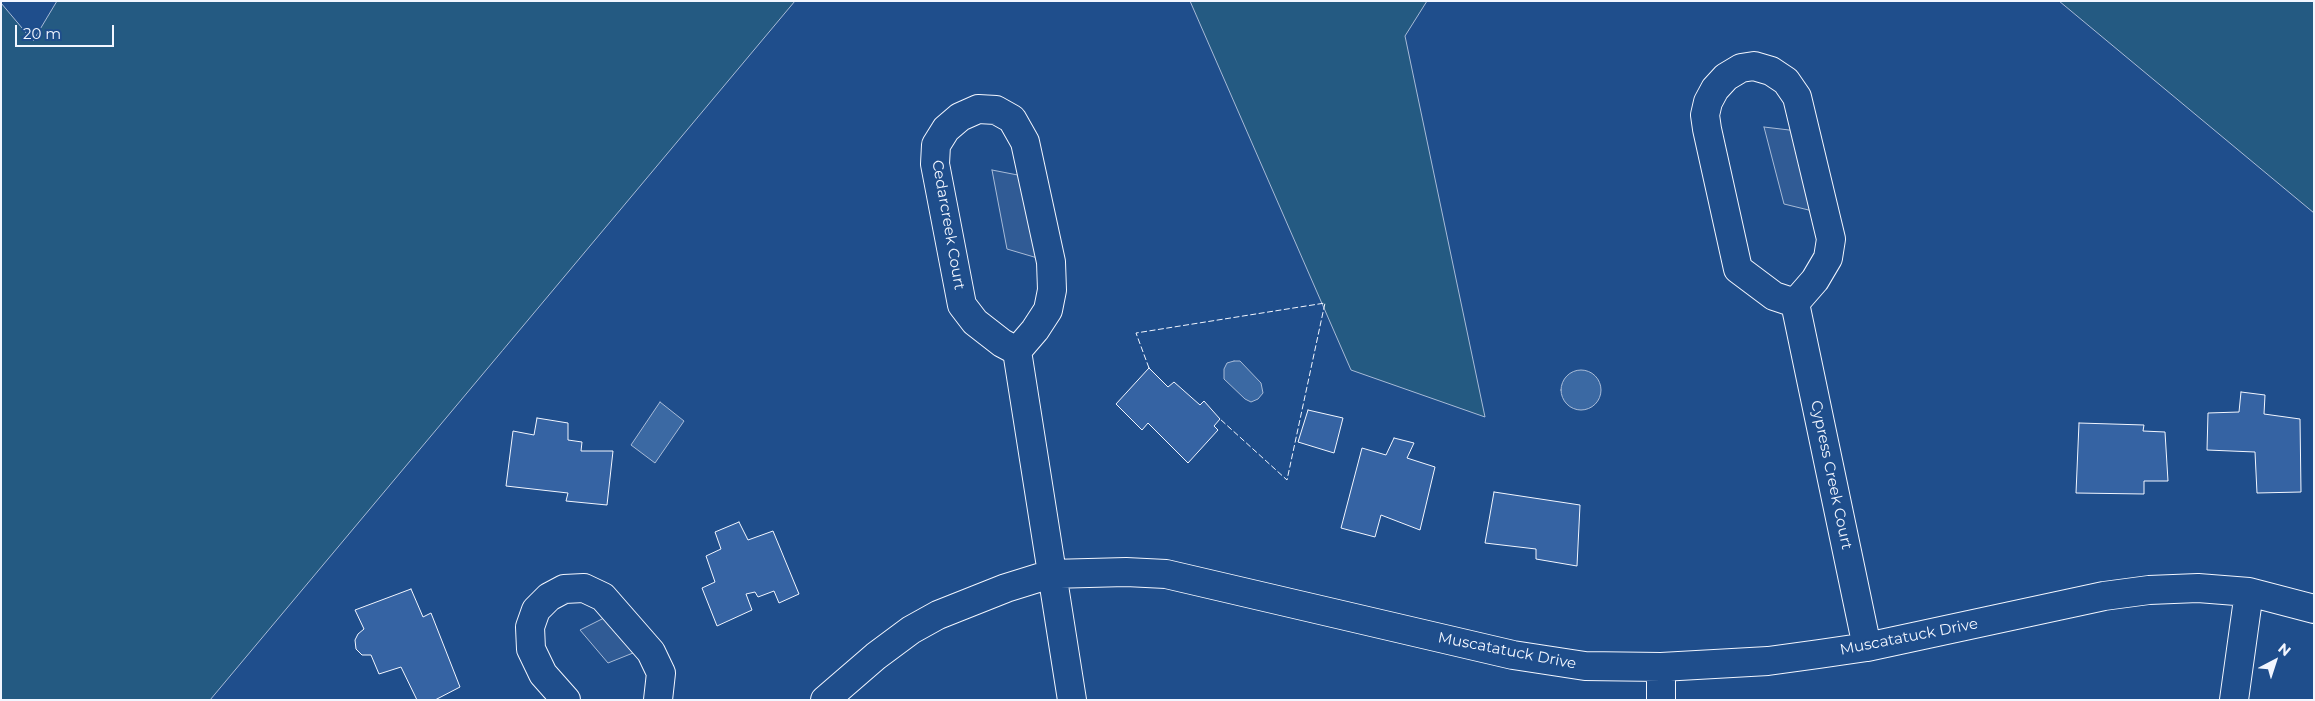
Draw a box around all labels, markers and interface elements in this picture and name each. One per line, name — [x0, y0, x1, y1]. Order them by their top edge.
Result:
scale bar — [18, 15, 116, 47]
text: 20 m — [23, 24, 61, 43]
street label: Cedarcreek Court — [928, 159, 968, 291]
street label: Cypress Creek Court — [1806, 399, 1856, 551]
street label: Muscatatuck Drive — [1838, 615, 1980, 659]
street label: Muscatatuck Drive — [1436, 629, 1578, 673]
north arrow — [2250, 636, 2300, 686]
text: N — [2275, 639, 2295, 660]

